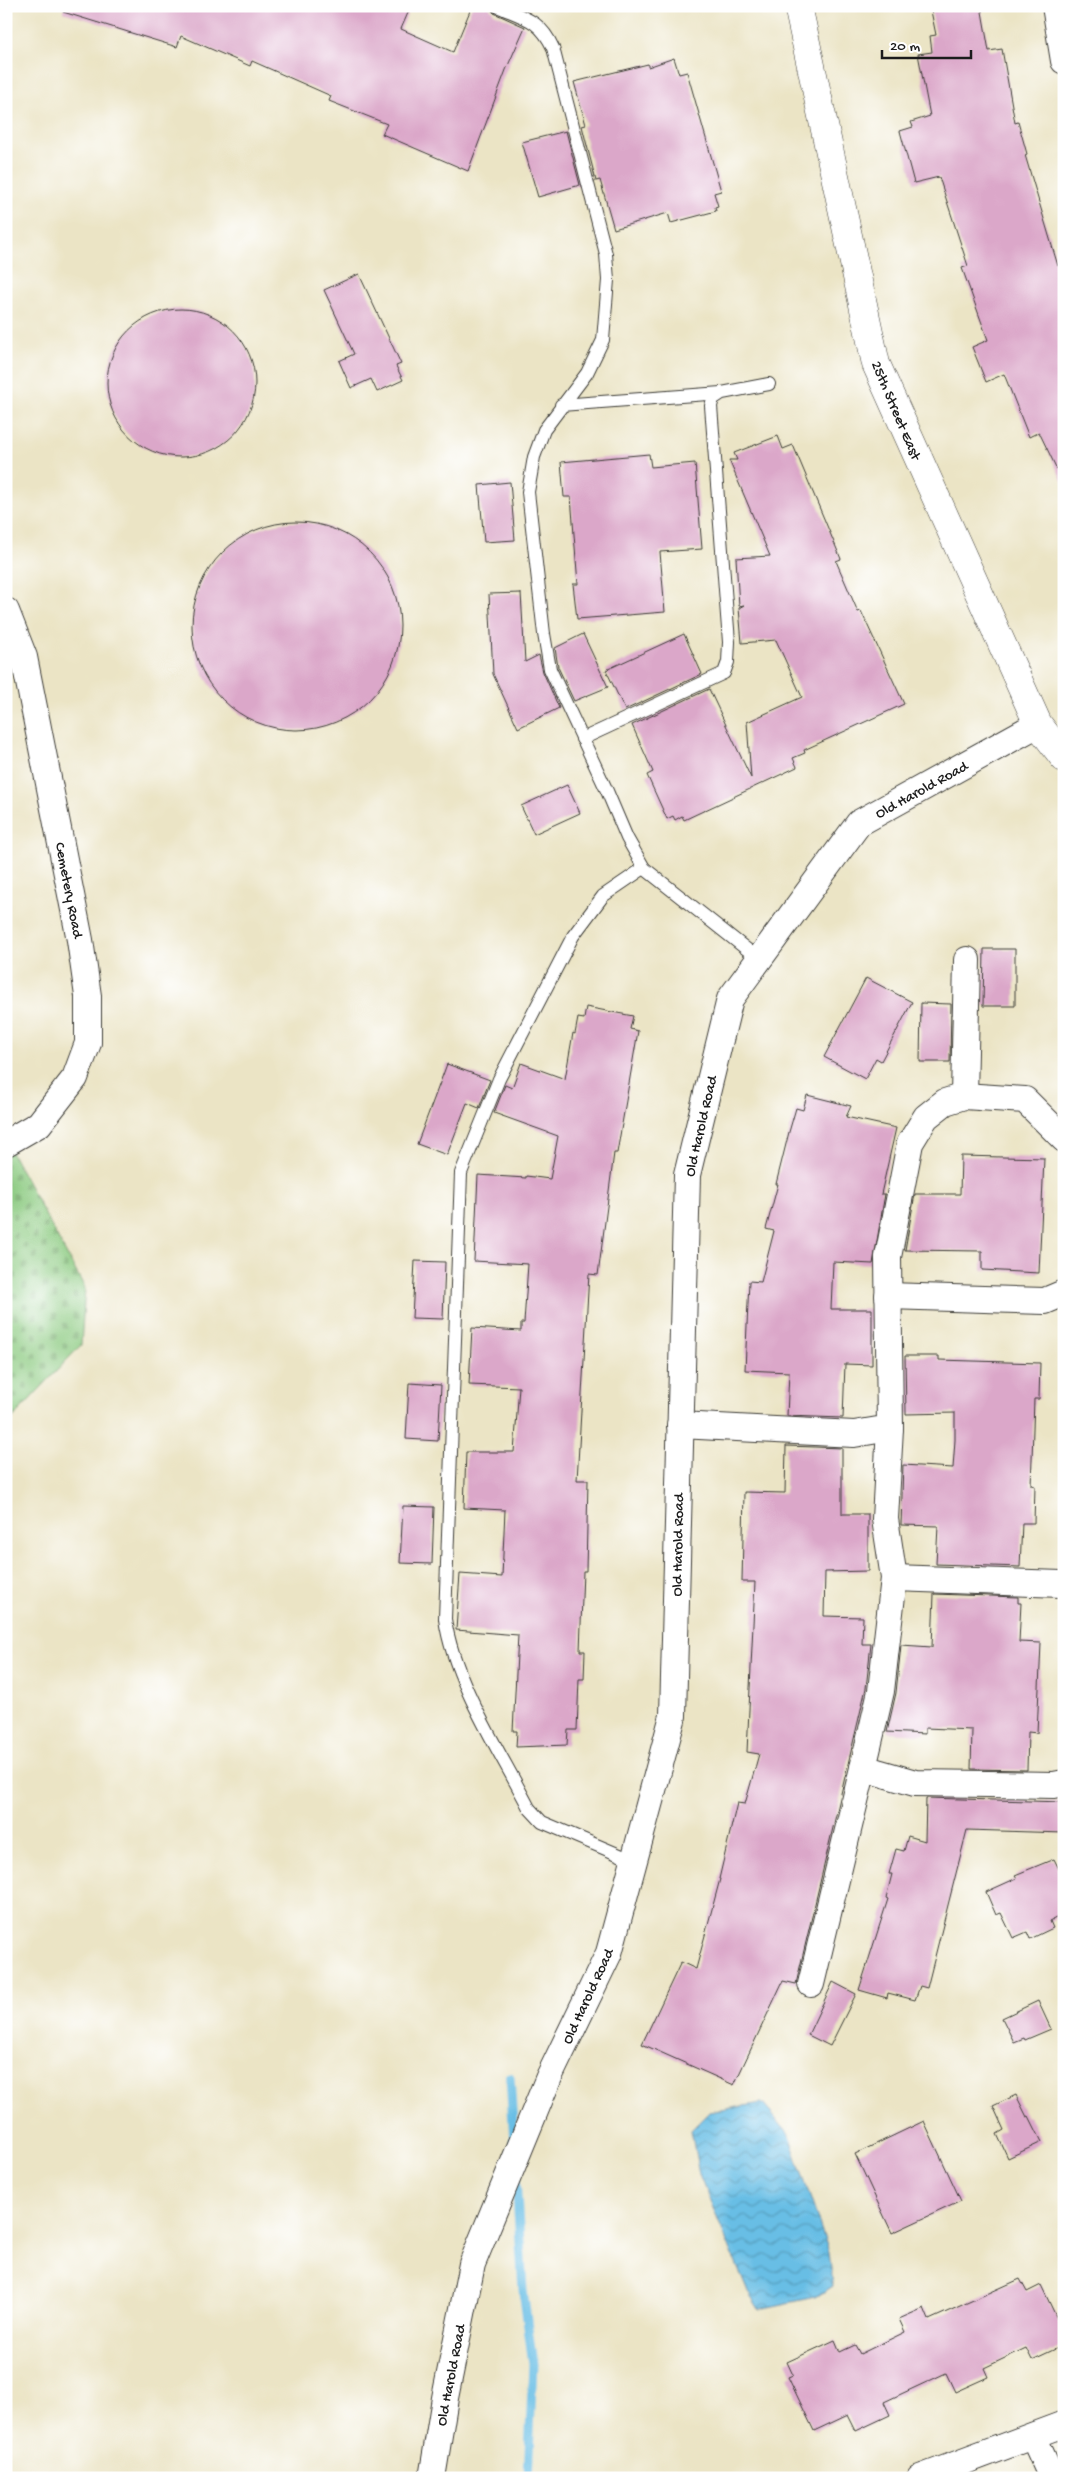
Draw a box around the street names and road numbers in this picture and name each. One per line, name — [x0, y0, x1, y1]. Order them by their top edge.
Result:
street label: 25th Street East — [866, 359, 925, 465]
street label: Old Harold Road — [873, 757, 972, 824]
street label: Cemetery Road — [50, 841, 86, 941]
street label: Old Harold Road — [682, 1073, 723, 1179]
street label: Old Harold Road — [669, 1492, 689, 1597]
street label: Old Harold Road — [559, 1945, 619, 2047]
street label: Old Harold Road — [433, 2322, 471, 2428]

